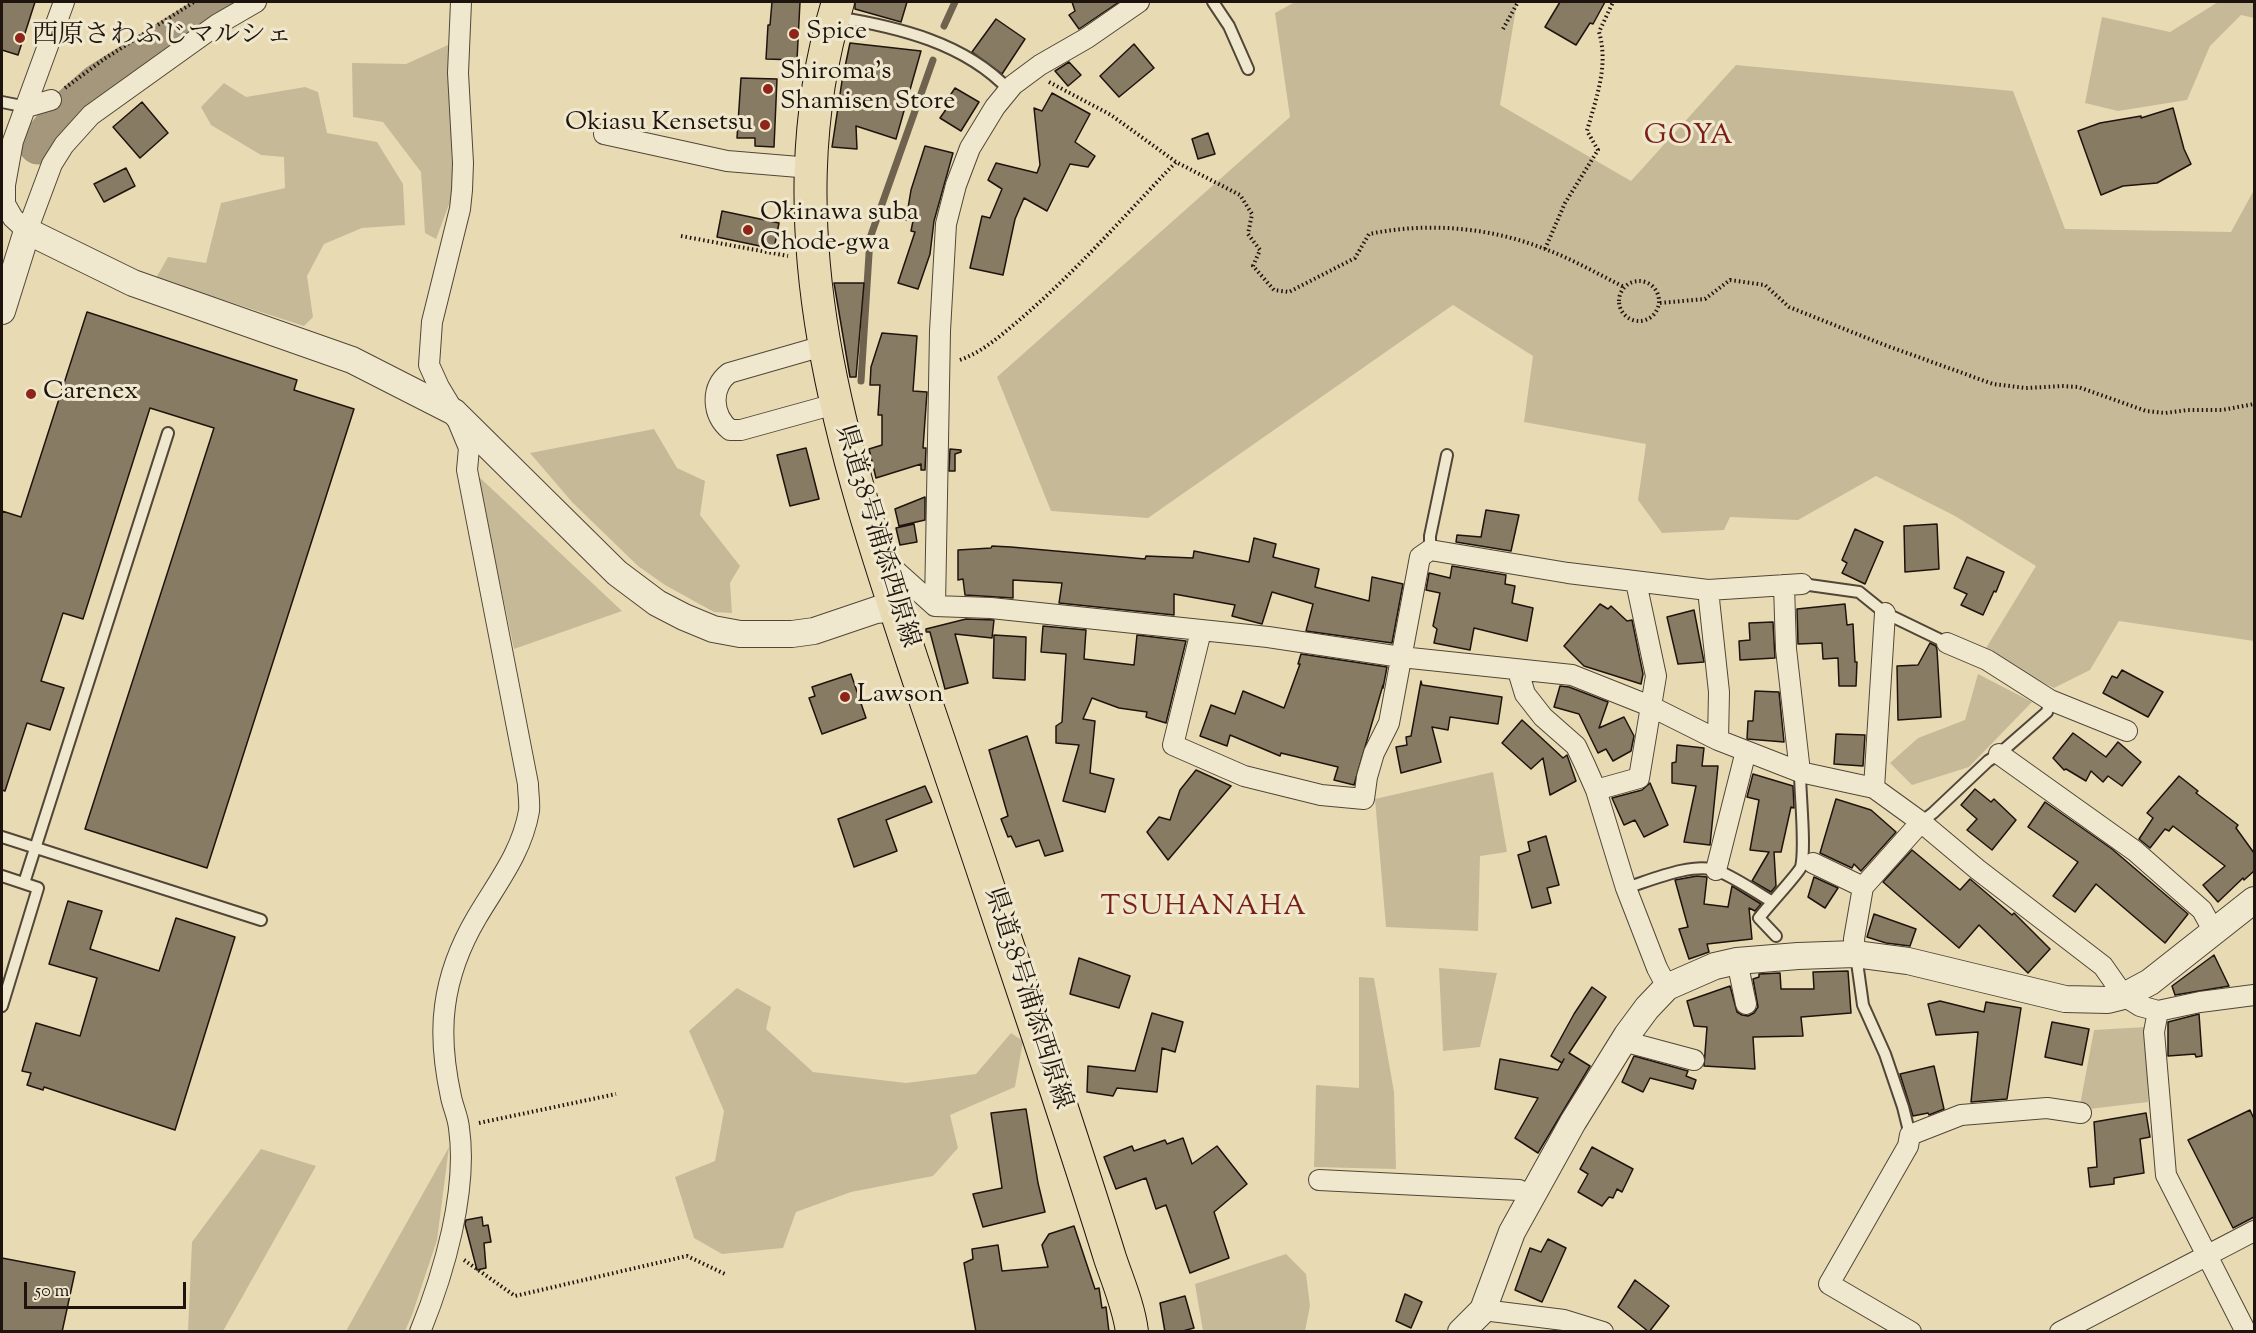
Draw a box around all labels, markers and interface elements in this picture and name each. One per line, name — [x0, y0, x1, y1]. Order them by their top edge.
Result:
place label: Spice — [806, 18, 867, 50]
place label: 西原さわふじマルシェ — [32, 22, 292, 54]
marker: Spice — [787, 27, 801, 41]
marker: 西原さわふじマルシェ — [13, 31, 27, 45]
place label: Shiroma's Shamisen Store — [780, 58, 955, 119]
marker: Shiroma's Shamisen Store — [761, 82, 775, 96]
place label: Okiasu Kensetsu — [565, 109, 753, 141]
marker: Okiasu Kensetsu — [758, 118, 772, 132]
district label: GOYA — [1644, 121, 1734, 155]
place label: Okinawa suba Chode-gwa — [760, 199, 919, 260]
marker: Okinawa suba Chode-gwa — [741, 223, 755, 237]
place label: Carenex — [43, 378, 138, 410]
marker: Carenex — [24, 387, 38, 401]
street label: 県道38号浦添西原線 — [826, 422, 924, 652]
place label: Lawson — [857, 681, 944, 713]
marker: Lawson — [838, 690, 852, 704]
street label: 県道38号浦添西原線 — [975, 884, 1077, 1114]
district label: TSUHANAHA — [1100, 892, 1308, 926]
scale bar — [27, 1270, 189, 1308]
text: 50 m — [35, 1279, 69, 1305]

